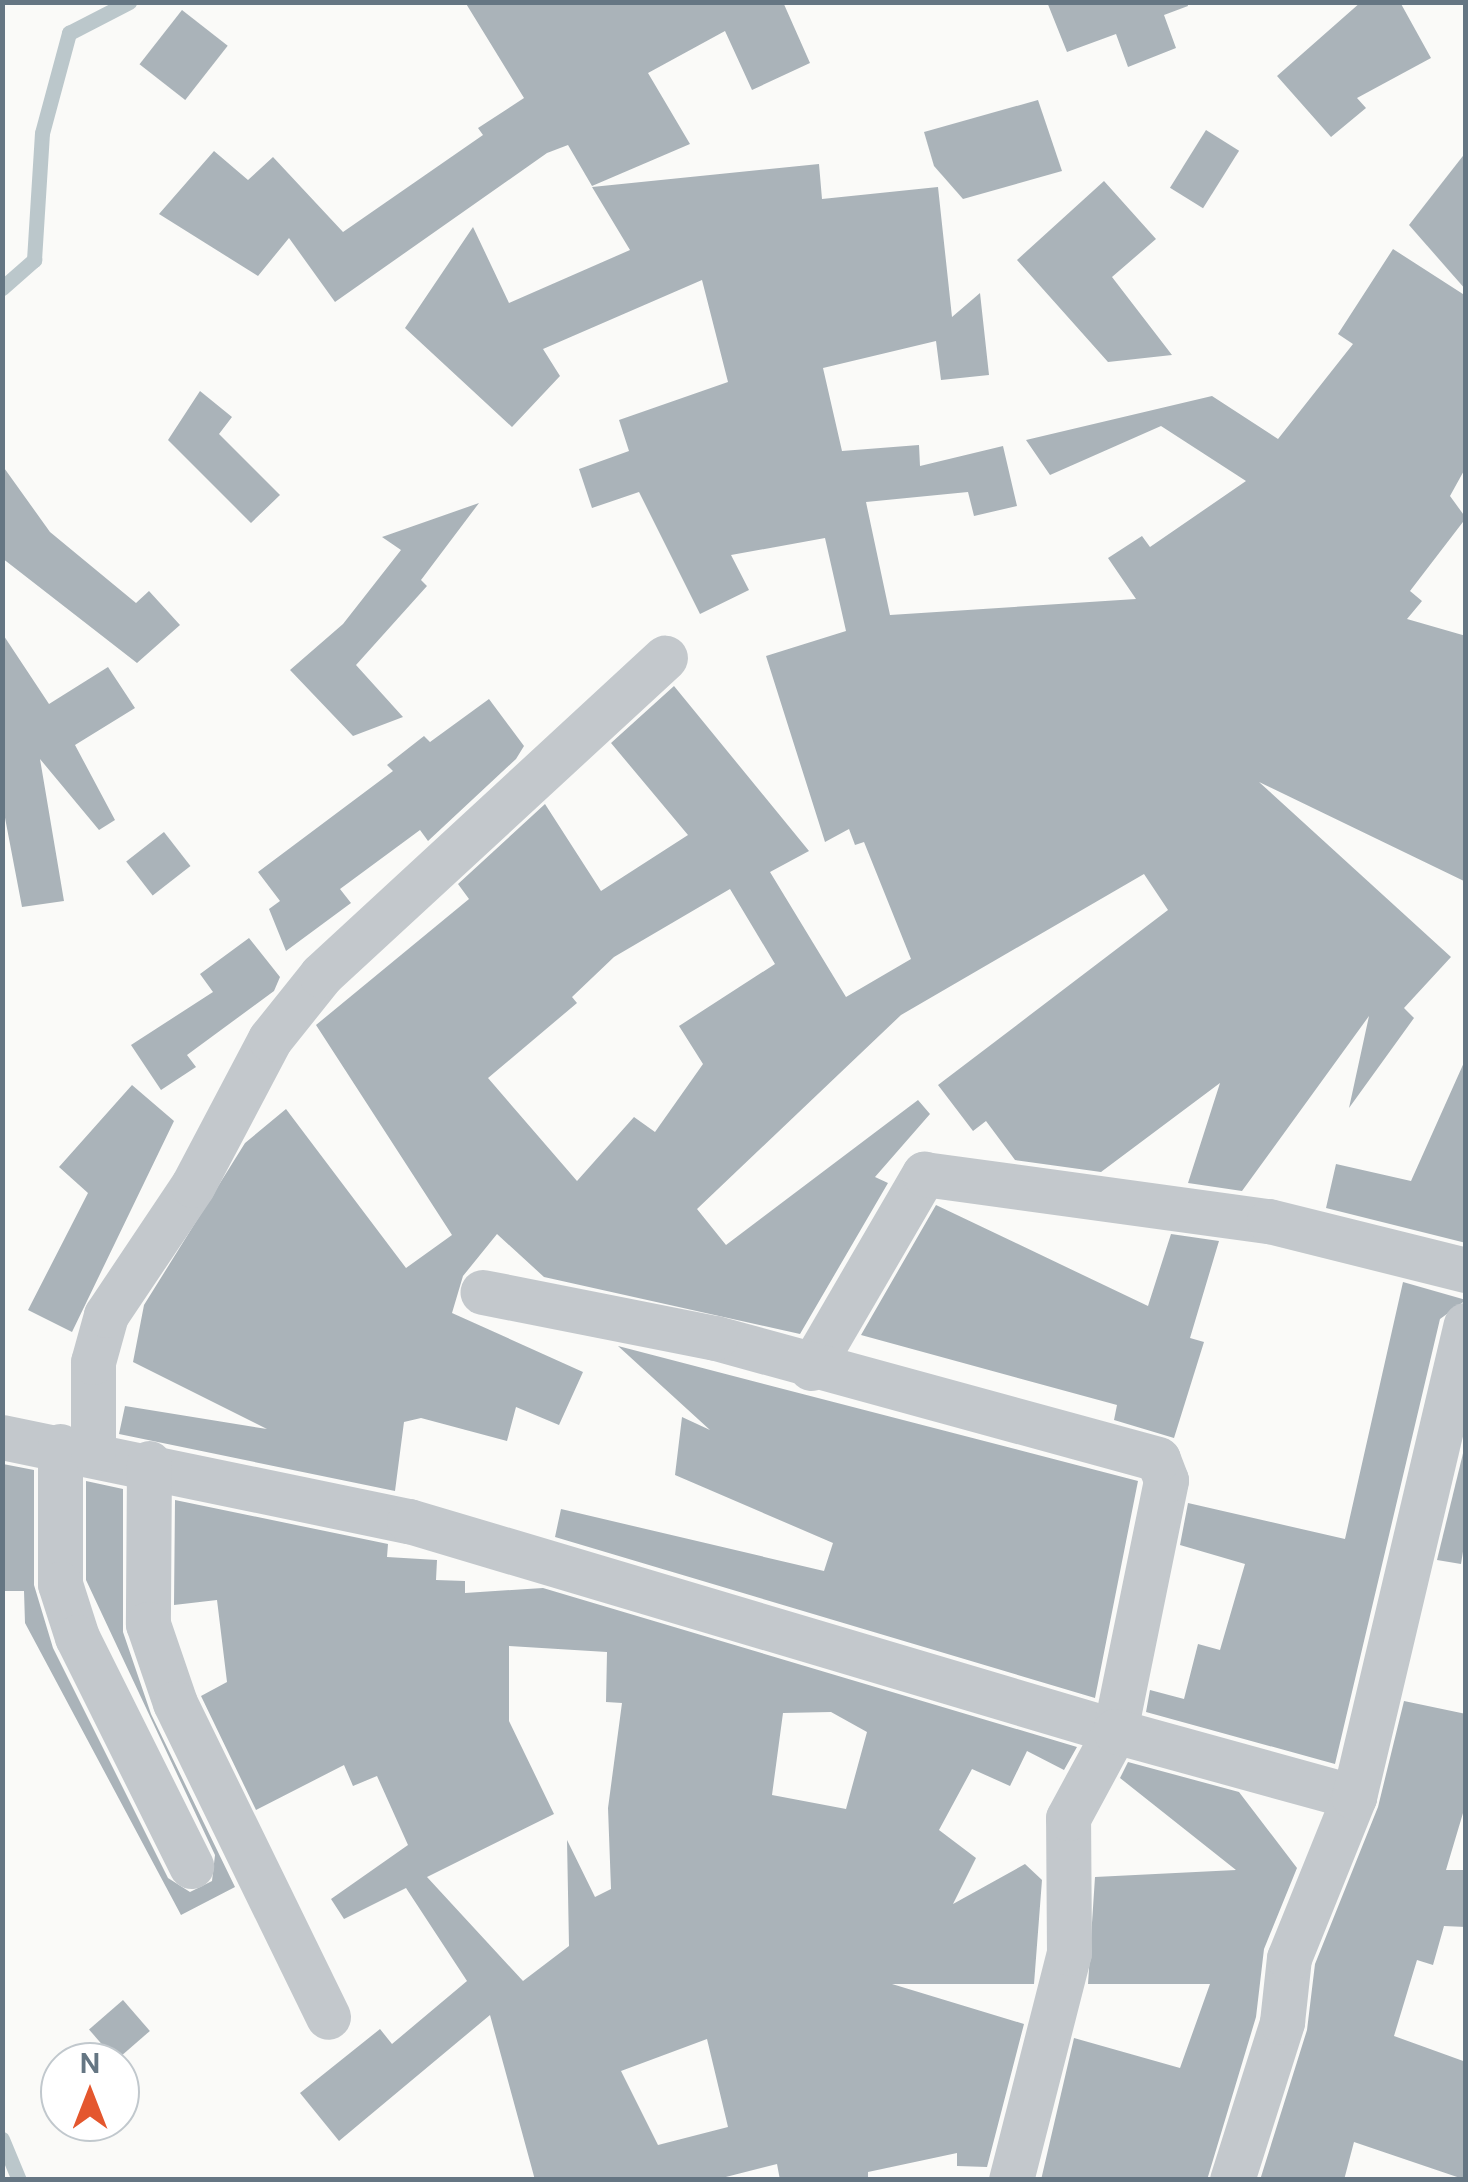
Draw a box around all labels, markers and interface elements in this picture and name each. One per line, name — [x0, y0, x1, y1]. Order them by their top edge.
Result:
north arrow — [40, 2042, 140, 2142]
text: N — [80, 2045, 100, 2082]

